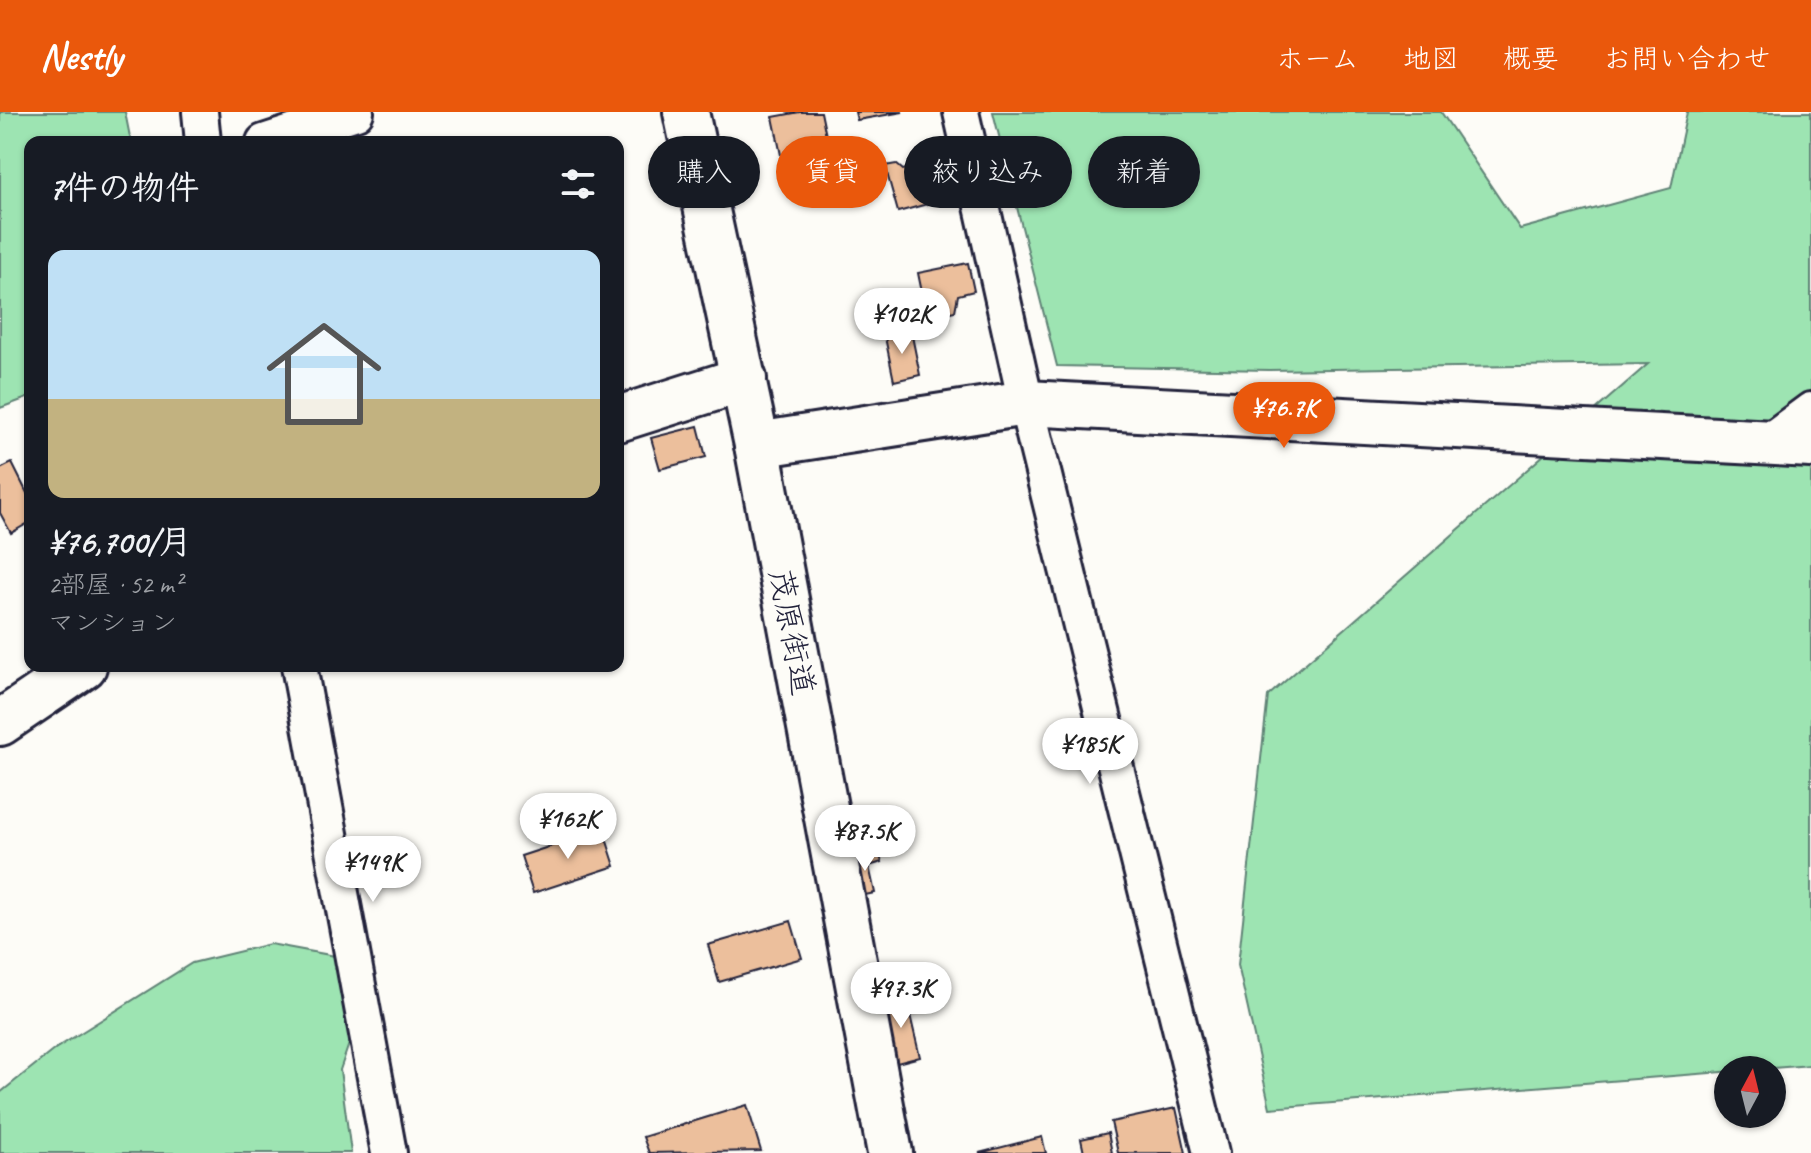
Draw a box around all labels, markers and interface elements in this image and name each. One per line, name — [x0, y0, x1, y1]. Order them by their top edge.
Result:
text: Nestly — [40, 33, 122, 80]
text: ホーム — [1276, 41, 1359, 76]
text: 地図 — [1403, 41, 1459, 76]
text: 概要 — [1503, 41, 1559, 76]
text: お問い合わせ — [1603, 41, 1771, 76]
chip: 購入 — [648, 136, 760, 208]
chip: 賃貸 — [776, 136, 888, 208]
chip: 絞り込み — [904, 136, 1072, 208]
chip: 新着 — [1088, 136, 1200, 208]
icon: filters — [556, 162, 600, 206]
text: 7件の物件 — [48, 166, 199, 209]
pin: ¥102K — [846, 288, 958, 356]
text: ¥102K — [872, 297, 932, 330]
icon: home — [252, 302, 396, 446]
pin: ¥76.7K — [1219, 382, 1349, 450]
text: ¥76.7K — [1251, 391, 1317, 424]
text: ¥76,700/月 — [48, 520, 192, 563]
street label: 茂原街道 — [760, 565, 824, 699]
text: 2部屋 · 52 m² — [48, 568, 182, 601]
text: マンション — [48, 606, 177, 639]
pin: ¥185K — [1034, 718, 1146, 786]
text: ¥185K — [1060, 727, 1120, 760]
pin: ¥162K — [512, 793, 624, 861]
text: ¥162K — [538, 802, 598, 835]
pin: ¥87.5K — [800, 805, 930, 873]
text: ¥87.5K — [833, 814, 897, 847]
pin: ¥149K — [317, 836, 429, 904]
text: ¥149K — [343, 845, 403, 878]
pin: ¥97.3K — [836, 962, 966, 1030]
text: ¥97.3K — [869, 971, 933, 1004]
north arrow — [1714, 1056, 1786, 1128]
map controls — [1714, 1056, 1786, 1128]

